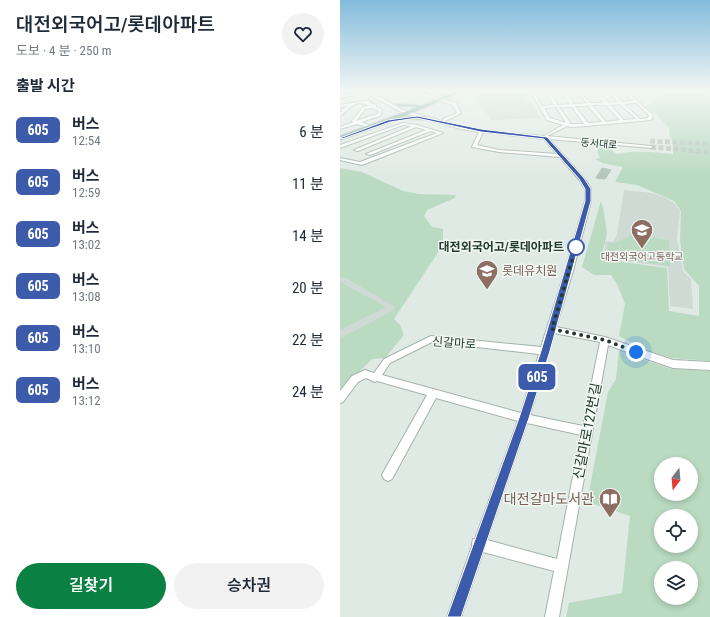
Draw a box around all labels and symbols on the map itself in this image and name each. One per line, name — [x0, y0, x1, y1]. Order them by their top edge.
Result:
street label: 동서대로 — [580, 136, 618, 151]
school or university icon: 대전외국어고등학교 — [629, 217, 655, 250]
marker: 대전외국어고/롯데아파트 — [567, 238, 585, 256]
place label: 대전외국어고/롯데아파트 — [439, 240, 564, 254]
place label: 대전외국어고등학교 — [601, 251, 683, 262]
school or university icon: 롯데유치원 — [474, 258, 500, 291]
place label: 롯데유치원 — [502, 264, 557, 278]
street label: 신갈마로 — [431, 334, 477, 352]
your location — [626, 342, 646, 362]
line badge: 605 — [514, 364, 560, 390]
street label: 신갈마로127번길 — [570, 381, 604, 481]
north arrow — [654, 457, 698, 501]
library icon: 대전갈마도서관 — [597, 486, 623, 519]
place label: 대전갈마도서관 — [504, 491, 594, 507]

